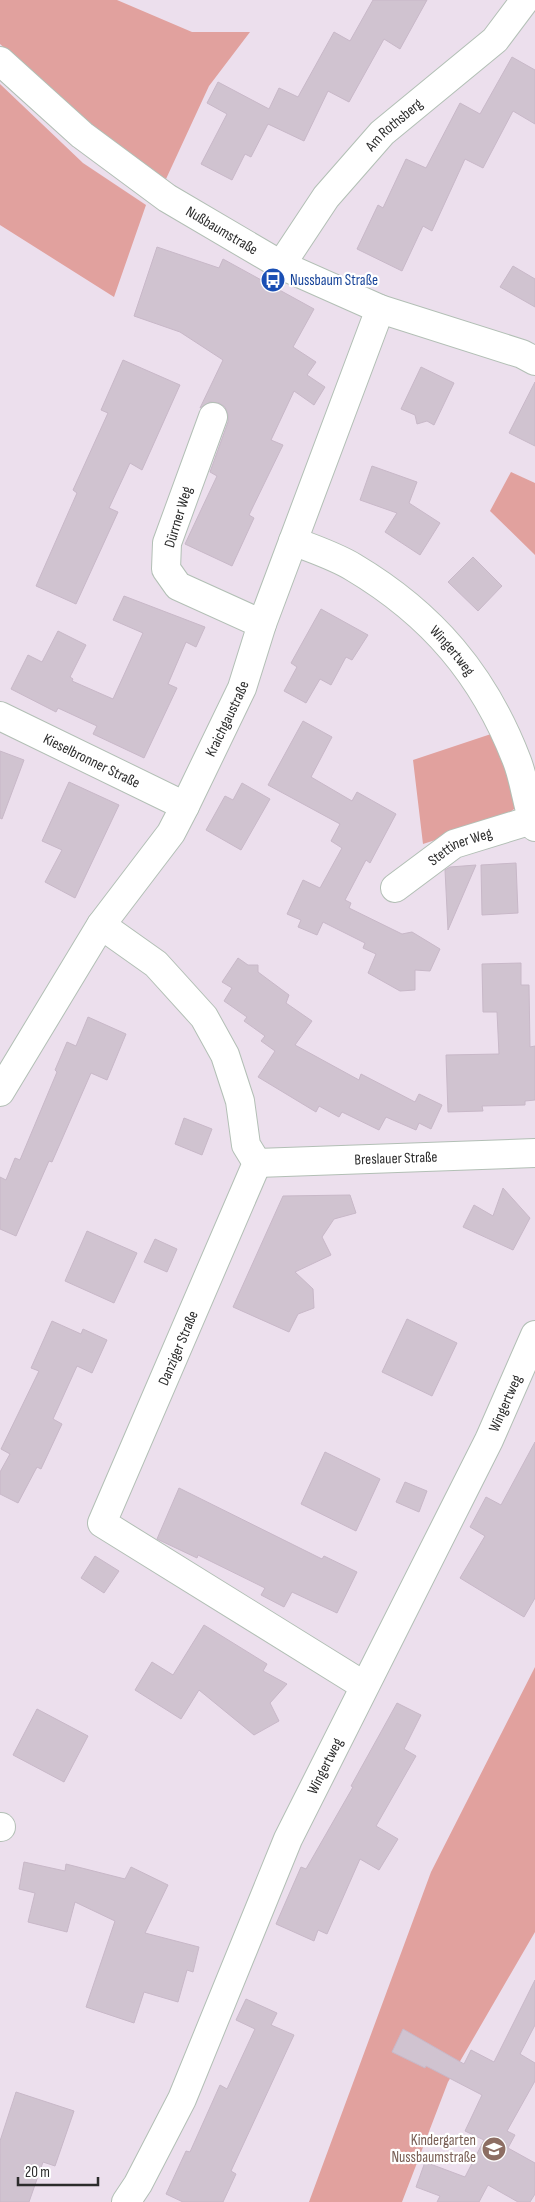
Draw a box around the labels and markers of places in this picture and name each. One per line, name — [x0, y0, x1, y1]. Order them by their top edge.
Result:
bus stop icon: Nussbaum Straße — [260, 267, 286, 293]
place label: Nussbaum Straße — [290, 271, 378, 290]
place label: Kindergarten Nussbaumstraße — [391, 2131, 476, 2167]
school or university icon: Kindergarten Nussbaumstraße — [481, 2136, 507, 2162]

